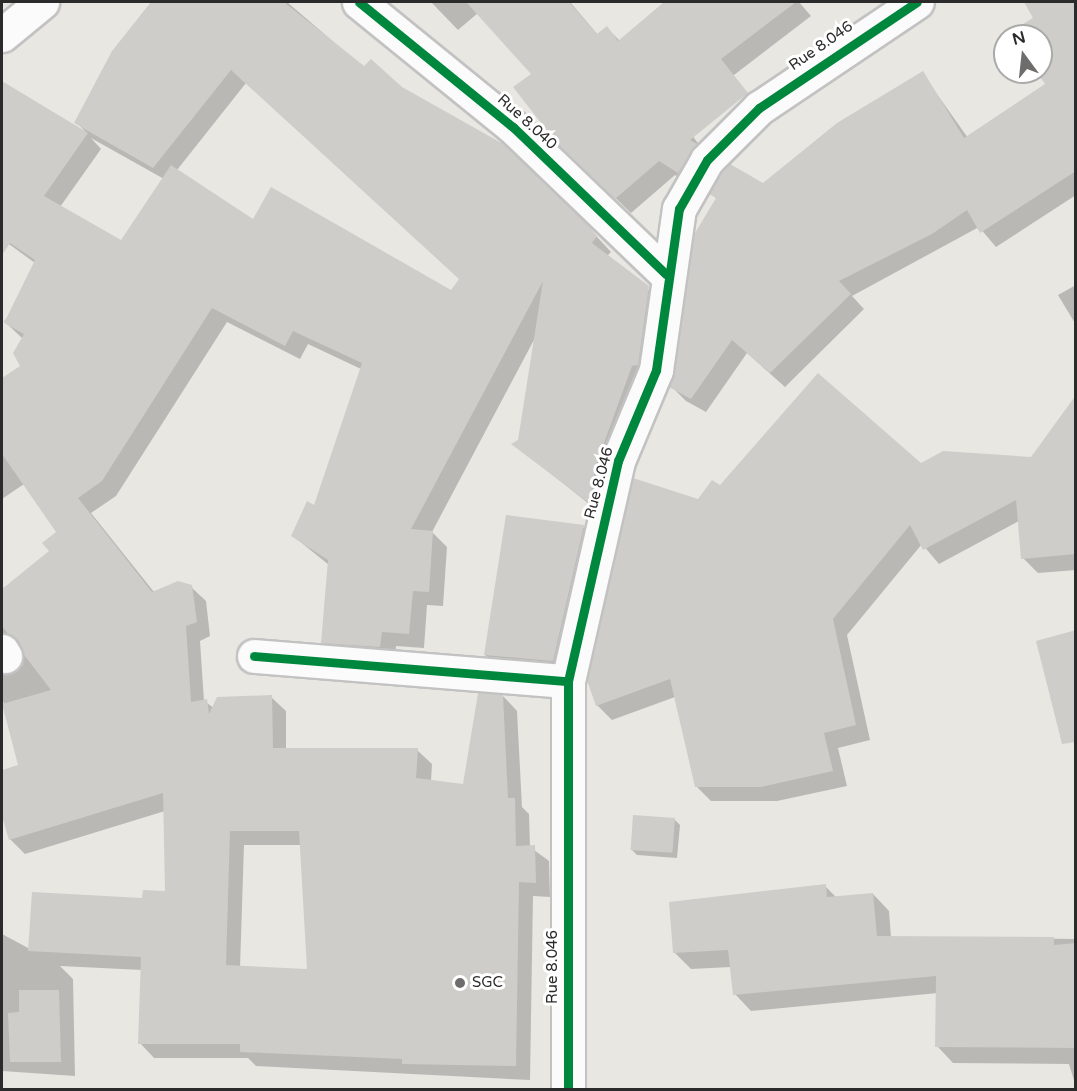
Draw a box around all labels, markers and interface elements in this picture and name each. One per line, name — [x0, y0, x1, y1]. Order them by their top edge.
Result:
street label: Rue 8.046 — [786, 17, 856, 75]
north arrow — [993, 24, 1053, 84]
text: N — [1010, 27, 1028, 50]
street label: Rue 8.040 — [494, 91, 560, 153]
street label: Rue 8.046 — [581, 445, 617, 521]
street label: Rue 8.046 — [544, 930, 562, 1004]
place label: SGC — [472, 974, 503, 992]
marker: SGC — [453, 976, 467, 990]

